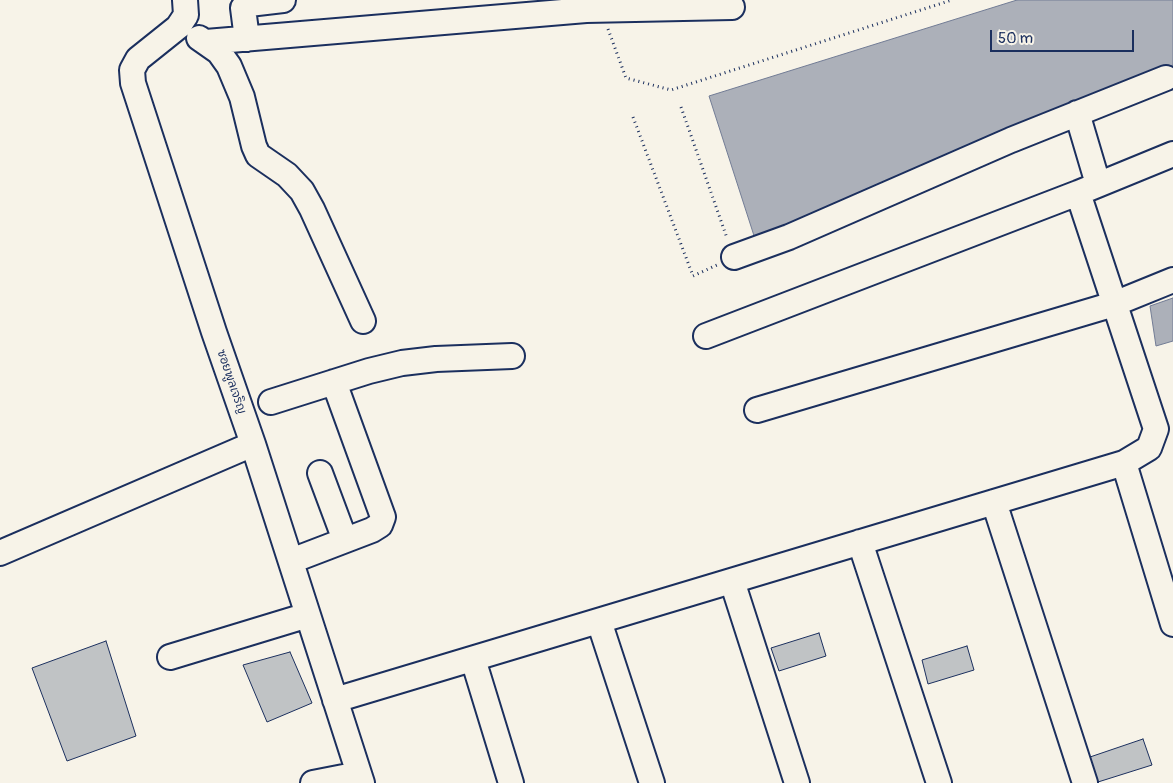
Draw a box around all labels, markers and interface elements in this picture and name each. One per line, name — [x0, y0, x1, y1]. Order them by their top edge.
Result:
scale bar — [993, 20, 1137, 52]
text: 50 m — [998, 29, 1033, 48]
street label: ซอยพูลเจริญ — [213, 348, 249, 416]

